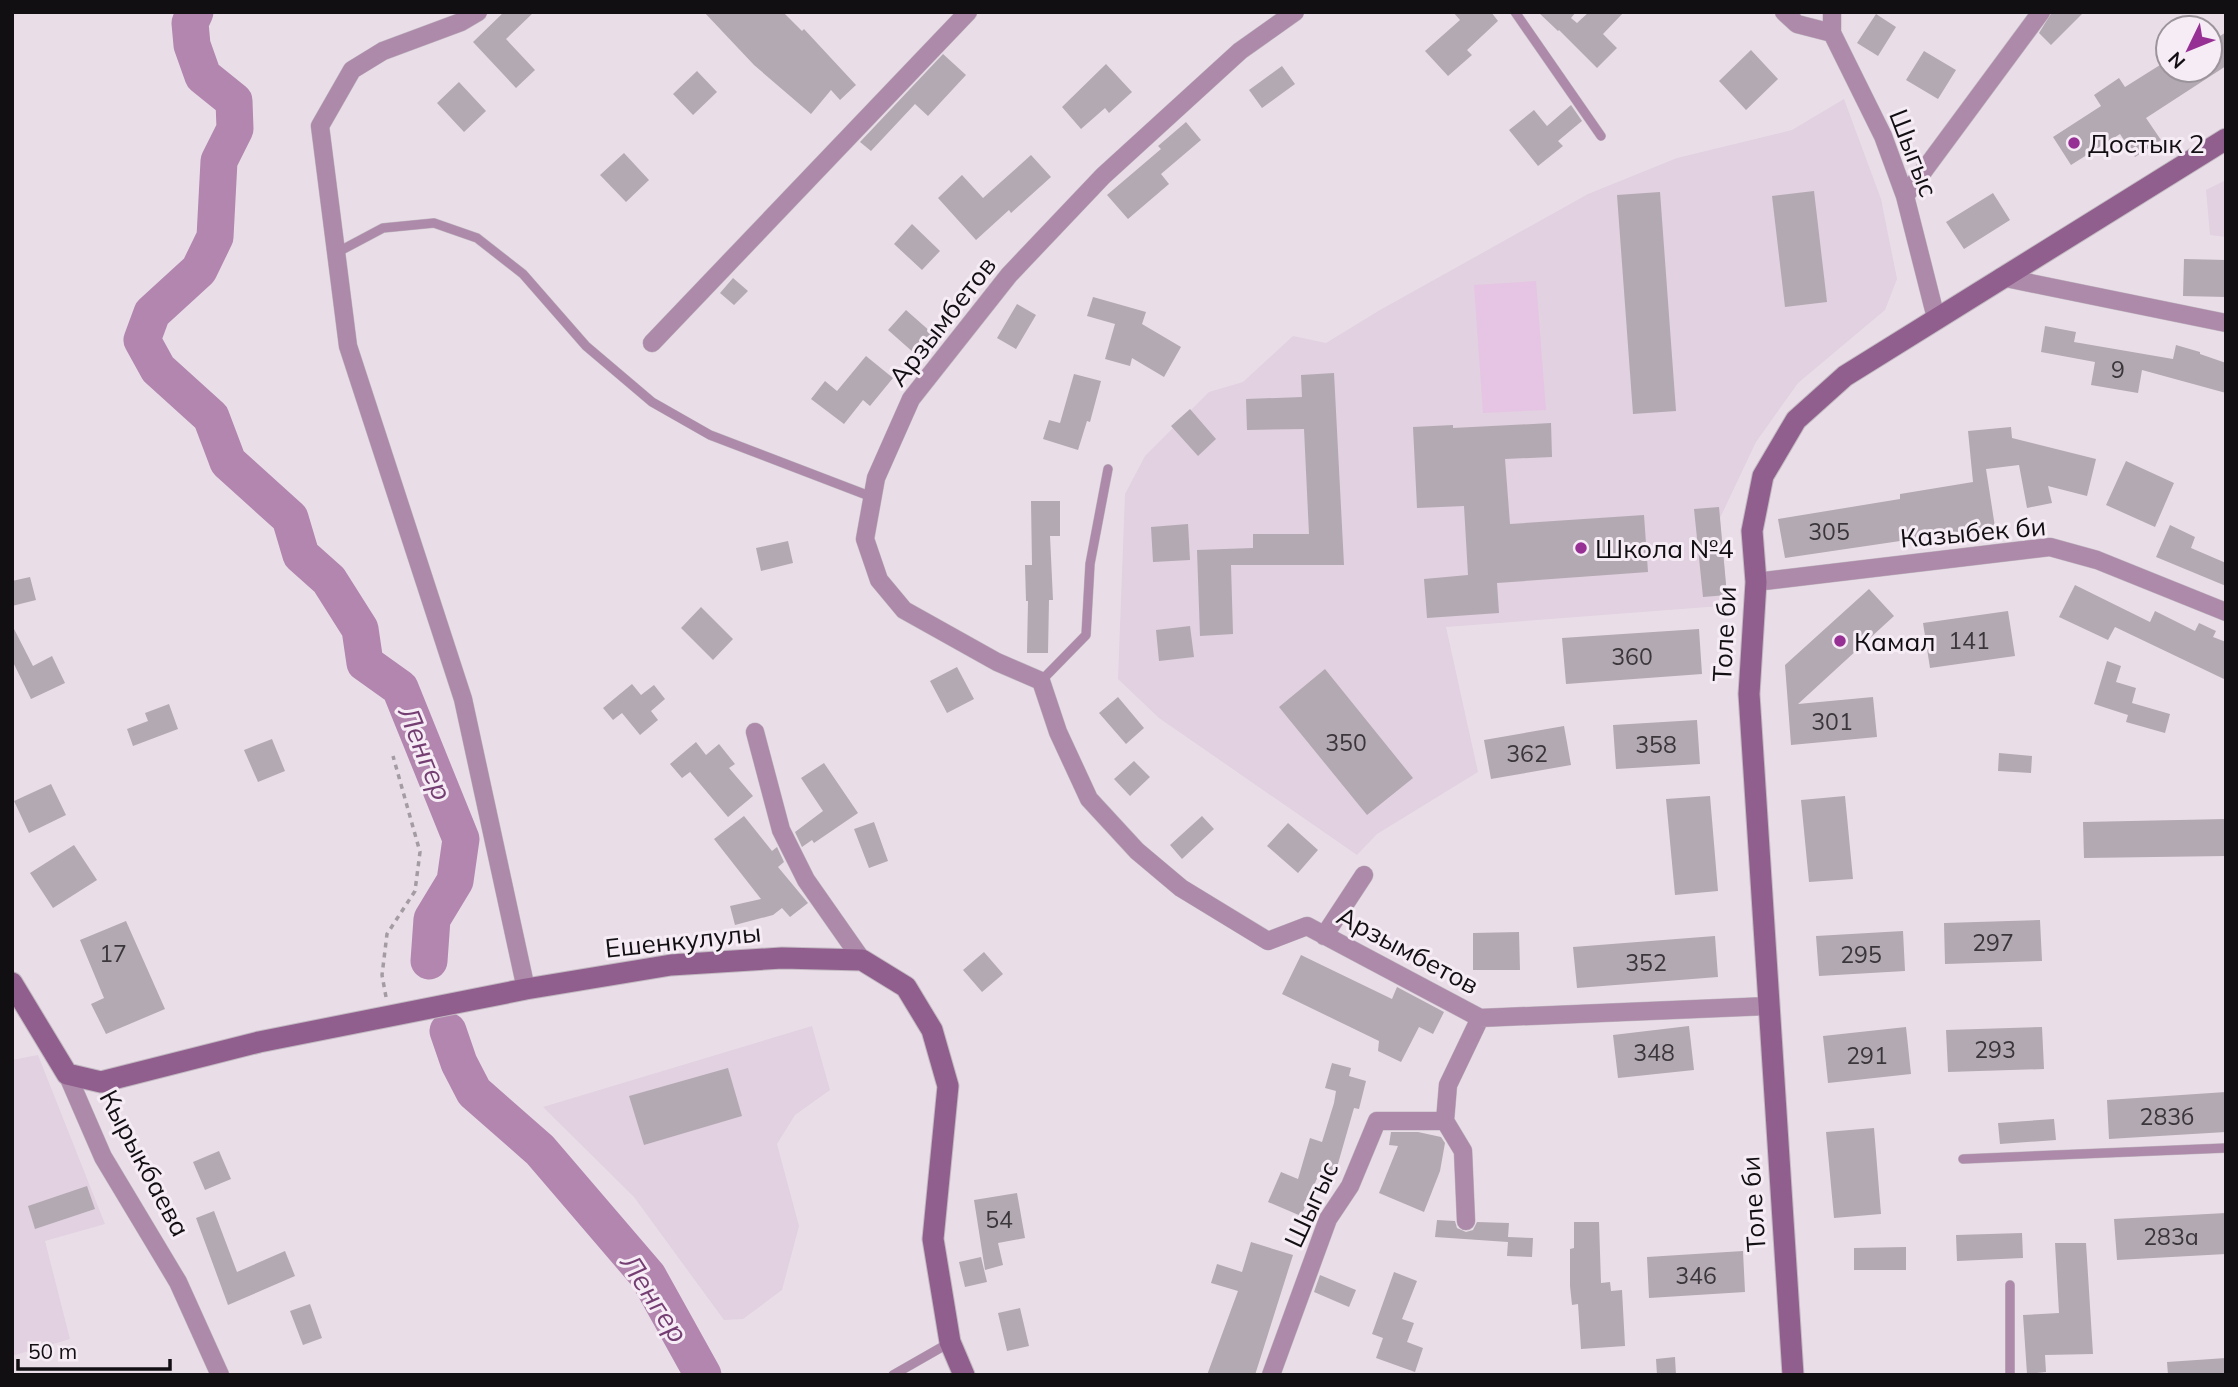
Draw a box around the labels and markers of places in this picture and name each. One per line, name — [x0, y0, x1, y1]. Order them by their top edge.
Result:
place label: Достык 2 — [2088, 127, 2205, 160]
marker: Достык 2 — [2066, 135, 2082, 151]
place label: Школа №4 — [1595, 532, 1734, 565]
marker: Школа №4 — [1573, 540, 1589, 556]
place label: Камал — [1854, 625, 1936, 658]
marker: Камал — [1832, 633, 1848, 649]

